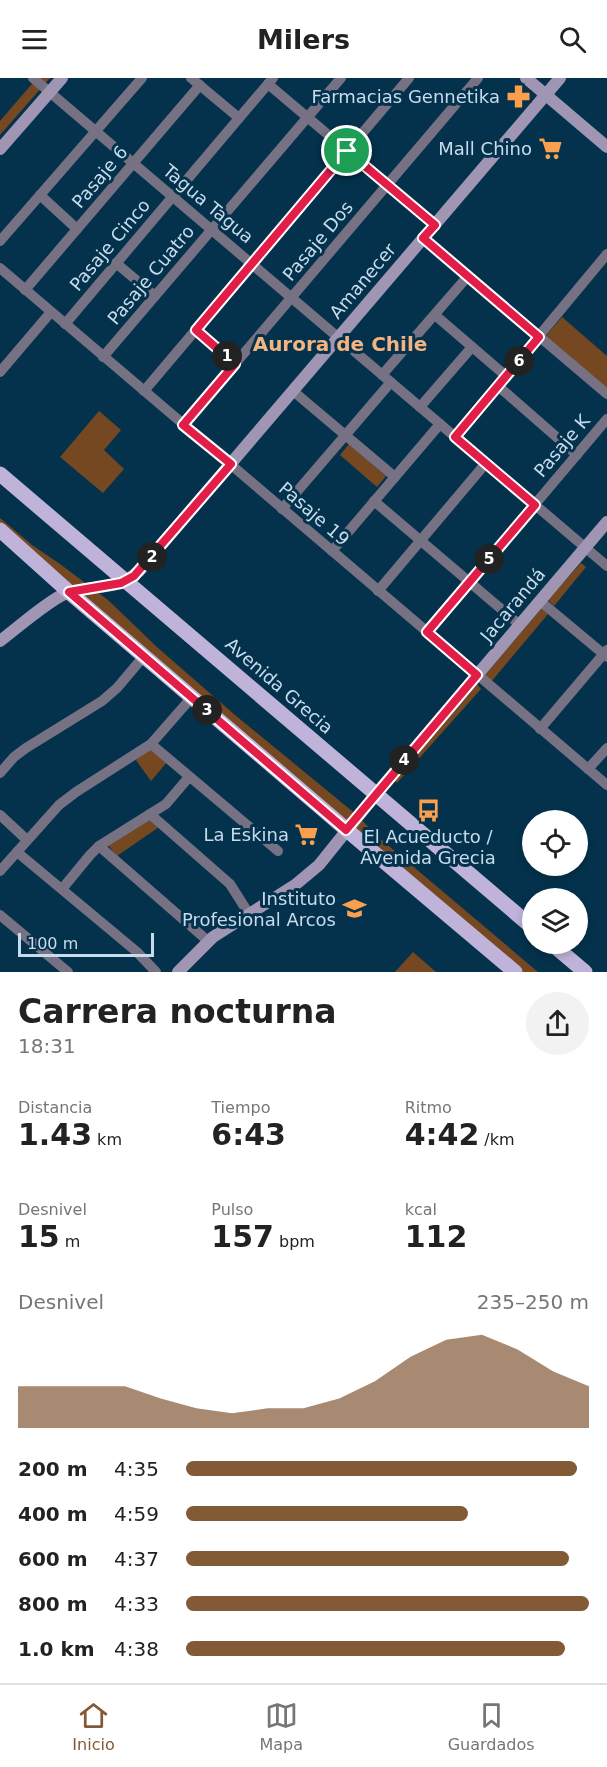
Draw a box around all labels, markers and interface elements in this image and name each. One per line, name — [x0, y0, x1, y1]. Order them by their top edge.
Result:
icon: menu — [18, 23, 51, 56]
icon: search — [556, 23, 589, 56]
text: Milers — [257, 24, 350, 55]
pharmacy icon: Farmacias Gennetika — [505, 84, 531, 110]
place label: Farmacias Gennetika — [311, 86, 500, 107]
pin — [321, 125, 372, 176]
icon: arrive — [330, 134, 363, 167]
supermarket icon: Mall Chino — [537, 136, 563, 162]
place label: Mall Chino — [438, 138, 532, 159]
street label: Pasaje 6 — [68, 141, 132, 212]
street label: Tagua Tagua — [158, 159, 258, 248]
street label: Pasaje Cinco — [65, 195, 154, 295]
street label: Pasaje Dos — [278, 197, 357, 285]
street label: Pasaje Cuatro — [103, 221, 198, 329]
street label: Amanecer — [325, 238, 401, 323]
district label: Aurora de Chile — [253, 332, 427, 356]
pin: 1 — [212, 341, 242, 371]
text: 1 — [221, 346, 233, 365]
pin: 6 — [504, 346, 534, 376]
text: 6 — [513, 351, 525, 370]
street label: Pasaje K — [529, 409, 595, 481]
street label: Pasaje 19 — [275, 477, 354, 550]
pin: 2 — [137, 542, 167, 572]
pin: 5 — [474, 544, 504, 574]
text: 2 — [146, 547, 158, 566]
text: 5 — [483, 549, 495, 568]
street label: Jacarandá — [475, 564, 549, 646]
street label: Avenida Grecia — [221, 633, 337, 738]
pin: 3 — [192, 695, 222, 725]
text: 3 — [201, 700, 213, 719]
pin: 4 — [389, 745, 419, 775]
text: 4 — [398, 750, 410, 769]
bus stop icon: El Acueducto / Avenida Grecia — [415, 798, 441, 824]
map controls — [522, 810, 588, 954]
button: locate — [522, 810, 588, 876]
supermarket icon: La Eskina — [294, 822, 320, 848]
place label: La Eskina — [204, 824, 289, 845]
place label: El Acueducto / Avenida Grecia — [360, 826, 496, 868]
place label: Instituto Profesional Arcos — [182, 888, 336, 930]
button: layers — [522, 888, 588, 954]
school or university icon: Instituto Profesional Arcos — [341, 896, 367, 922]
scale bar — [18, 930, 154, 958]
text: 100 m — [27, 934, 78, 953]
text: Carrera nocturna — [18, 992, 336, 1031]
button: share — [526, 992, 589, 1055]
text: 18:31 — [18, 1034, 76, 1058]
text: Distancia — [18, 1098, 92, 1117]
text: Tiempo — [211, 1098, 270, 1117]
text: Ritmo — [405, 1098, 452, 1117]
text: 1.43 — [18, 1117, 92, 1152]
text: 6:43 — [211, 1117, 286, 1152]
text: 4:42 — [405, 1117, 479, 1152]
text: km — [92, 1130, 122, 1149]
text: /km — [479, 1130, 515, 1149]
text: Desnivel — [18, 1200, 87, 1219]
text: Pulso — [211, 1200, 253, 1219]
text: kcal — [405, 1200, 437, 1219]
text: 15 — [18, 1219, 60, 1254]
text: 157 — [211, 1219, 274, 1254]
text: 112 — [405, 1219, 467, 1254]
text: m — [60, 1232, 80, 1251]
text: bpm — [274, 1232, 315, 1251]
text: Desnivel — [18, 1290, 104, 1314]
text: 235–250 m — [477, 1290, 589, 1314]
text: 200 m — [18, 1457, 88, 1481]
text: 4:35 — [114, 1457, 159, 1481]
text: 400 m — [18, 1502, 88, 1526]
text: 4:59 — [114, 1502, 159, 1526]
text: 600 m — [18, 1547, 88, 1571]
text: 4:37 — [114, 1547, 159, 1571]
text: 800 m — [18, 1592, 88, 1616]
text: 4:33 — [114, 1592, 159, 1616]
text: 1.0 km — [18, 1637, 95, 1661]
text: 4:38 — [114, 1637, 159, 1661]
tab: Inicio — [72, 1699, 115, 1754]
tab: Mapa — [259, 1699, 303, 1754]
tab: Guardados — [448, 1699, 535, 1754]

